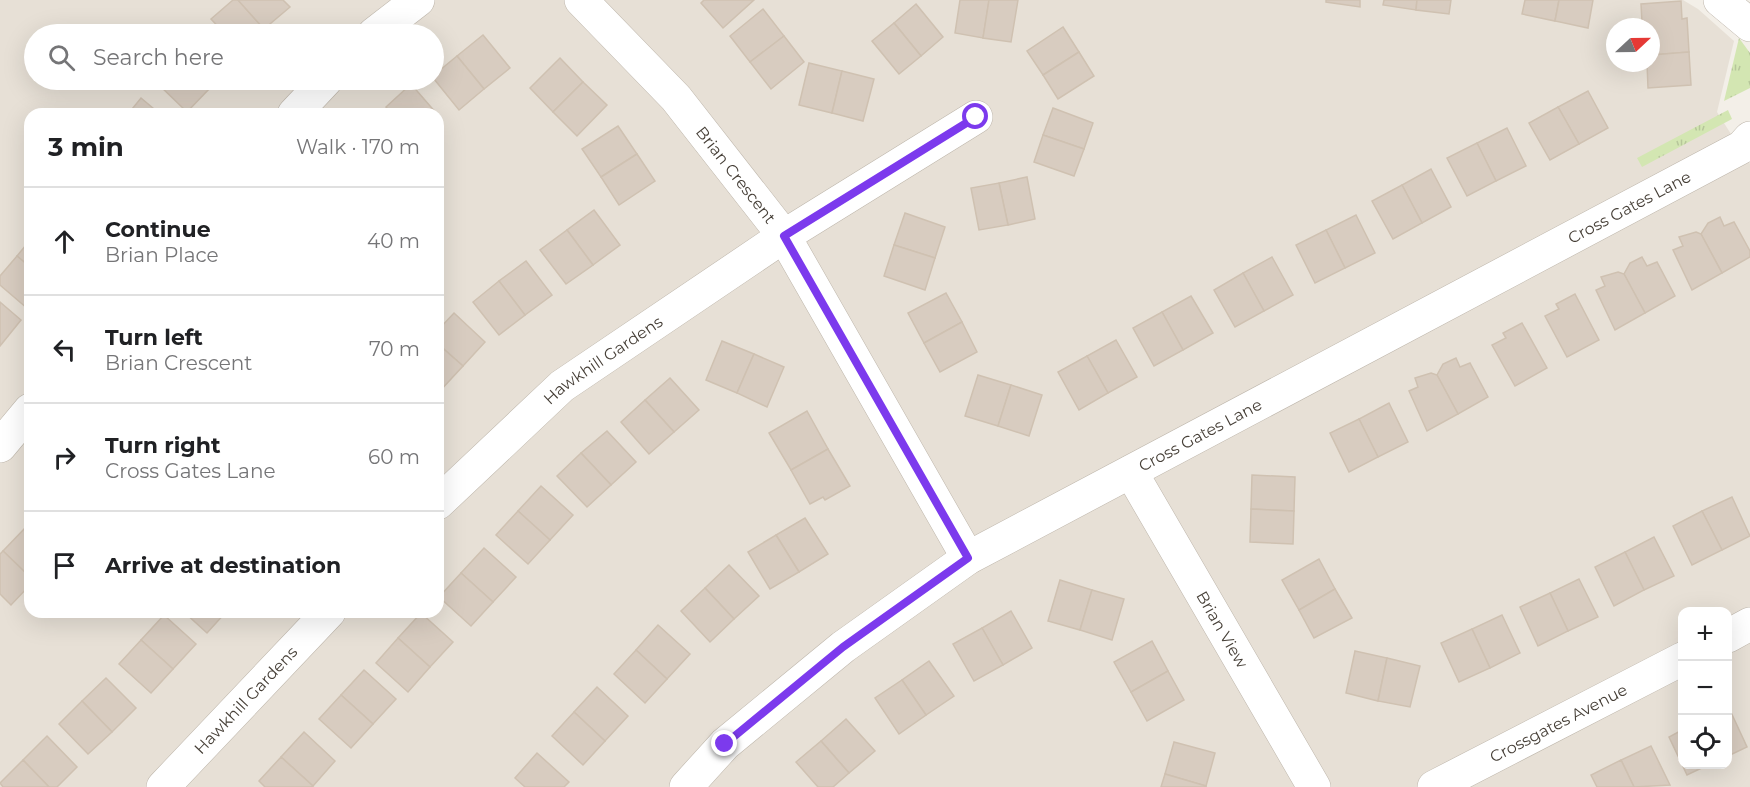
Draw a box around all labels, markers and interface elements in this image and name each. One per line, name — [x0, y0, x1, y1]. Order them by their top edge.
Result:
north arrow — [1606, 18, 1660, 72]
search box — [24, 24, 444, 90]
icon: search — [45, 41, 78, 74]
text: Search here — [93, 44, 224, 71]
route start — [962, 103, 988, 129]
street label: Brian Crescent — [692, 122, 780, 228]
text: 3 min — [48, 131, 124, 163]
text: Walk · 170 m — [296, 135, 420, 159]
street label: Cross Gates Lane — [1565, 166, 1694, 247]
text: Continue — [105, 216, 211, 243]
icon: ahead — [48, 225, 81, 258]
text: 40 m — [367, 229, 420, 253]
text: Brian Place — [105, 243, 219, 267]
street label: Hawkhill Gardens — [539, 311, 666, 408]
text: Turn left — [105, 324, 203, 351]
icon: left — [48, 333, 81, 366]
text: 70 m — [369, 337, 420, 361]
text: Brian Crescent — [105, 351, 252, 375]
street label: Cross Gates Lane — [1135, 394, 1265, 475]
text: Turn right — [105, 432, 220, 459]
icon: right — [48, 441, 81, 474]
text: 60 m — [368, 445, 420, 469]
text: Cross Gates Lane — [105, 459, 276, 483]
icon: arrive — [48, 549, 81, 582]
text: Arrive at destination — [105, 552, 341, 579]
street label: Brian View — [1193, 587, 1252, 671]
map controls — [1678, 607, 1732, 769]
button: + — [1678, 607, 1732, 661]
street label: Hawkhill Gardens — [190, 642, 301, 758]
button: − — [1678, 661, 1732, 715]
street label: Crossgates Avenue — [1487, 679, 1630, 766]
button: locate — [1678, 715, 1732, 769]
route end — [711, 730, 737, 756]

